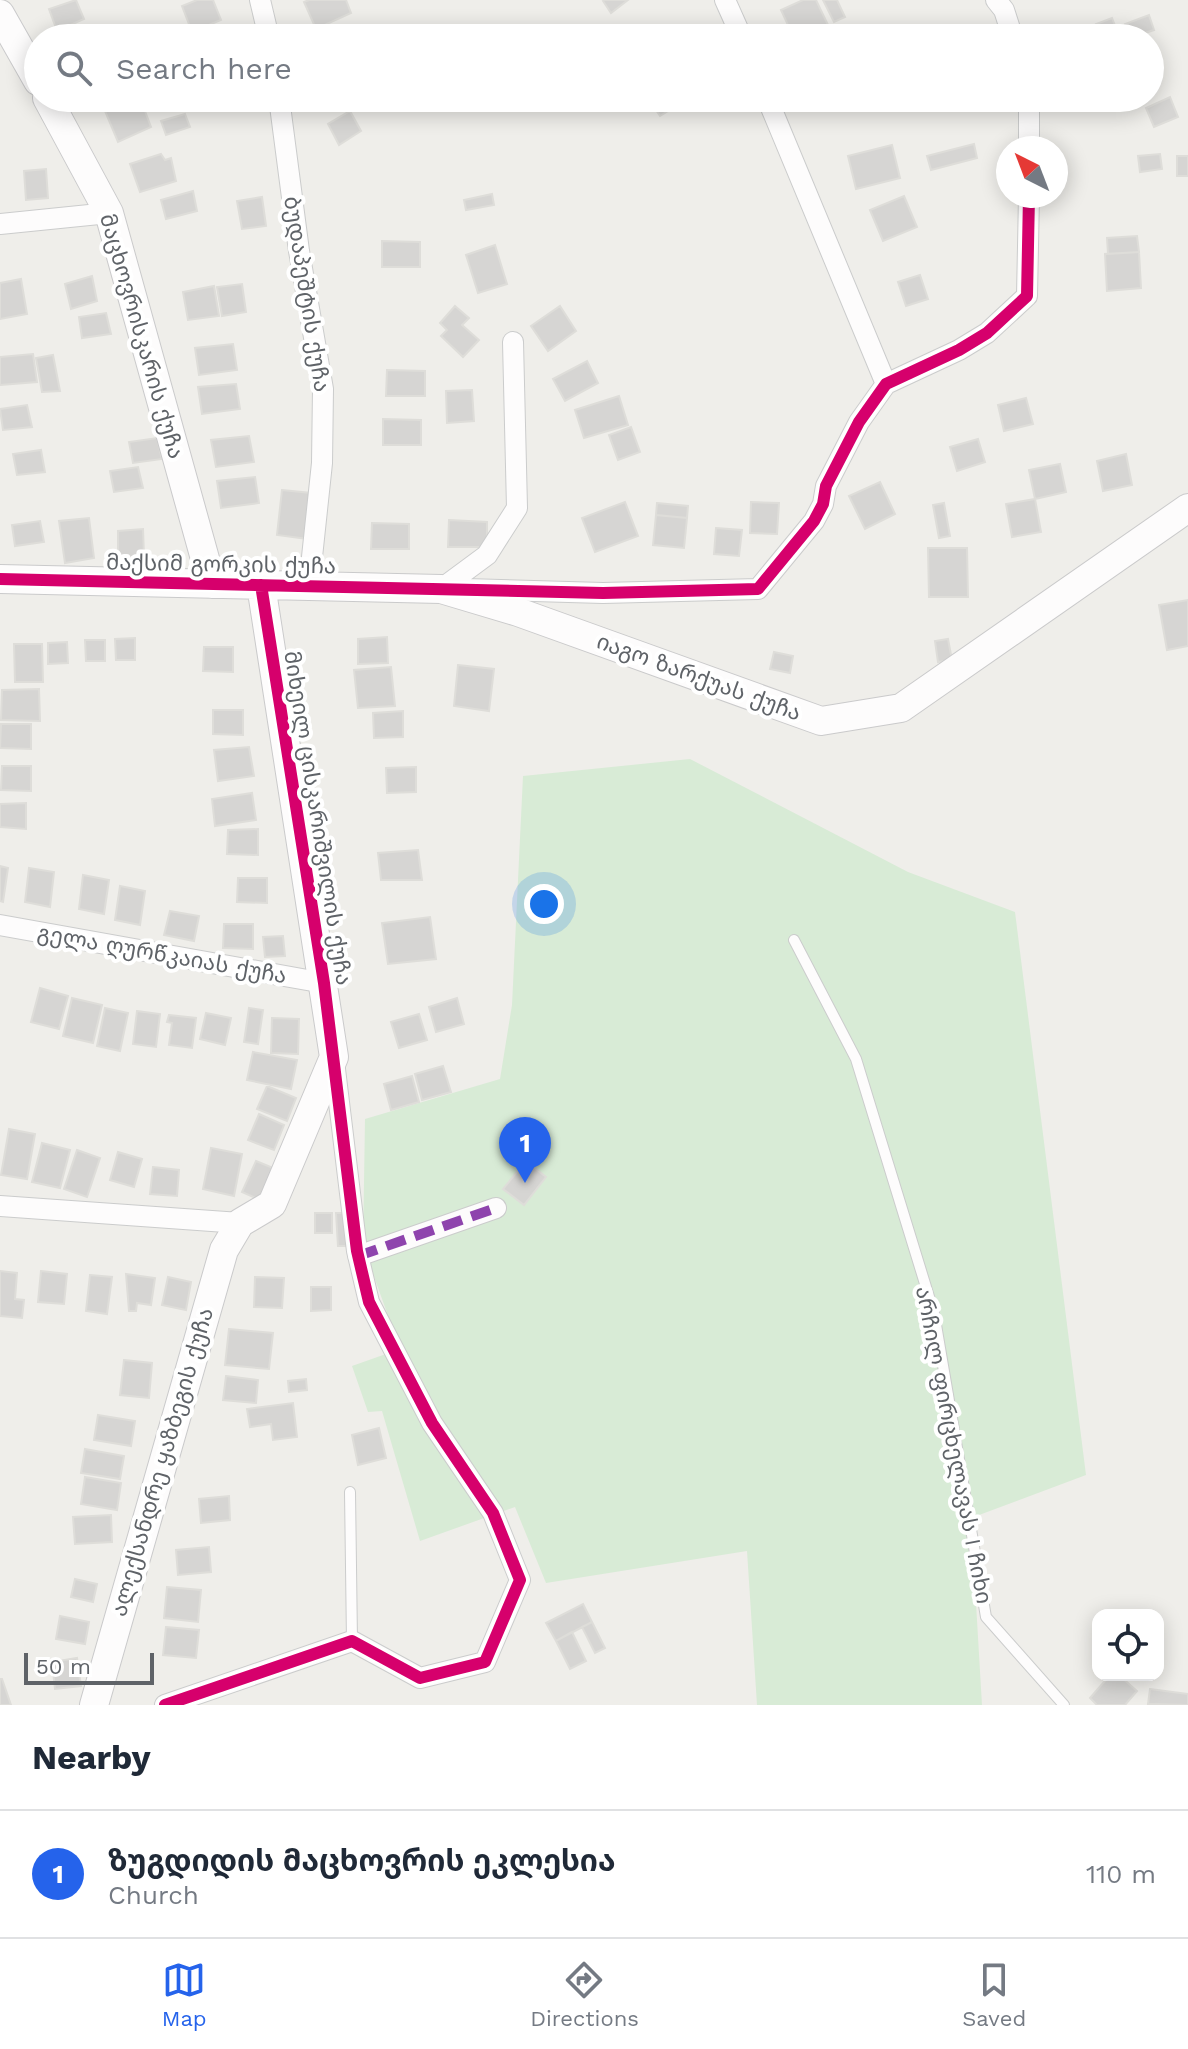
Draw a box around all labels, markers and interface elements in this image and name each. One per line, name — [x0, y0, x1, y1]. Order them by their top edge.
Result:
search box — [24, 24, 1164, 112]
icon: search — [52, 46, 96, 90]
text: Search here — [116, 51, 292, 86]
north arrow — [996, 136, 1068, 208]
street label: ბუდაპეშტის ქუჩა — [278, 194, 335, 394]
street label: მაცხოვრისკარის ქუჩა — [95, 211, 189, 461]
street label: მაქსიმ გორკის ქუჩა — [106, 549, 336, 579]
street label: იაგო ზარქუას ქუჩა — [593, 628, 805, 726]
street label: მიხეილ ცისკარიშვილის ქუჩა — [278, 649, 357, 987]
your location — [524, 884, 564, 924]
street label: გელა ღურწკაიას ქუჩა — [35, 920, 289, 989]
pin: 1 — [499, 1117, 551, 1183]
street label: არჩილ ფირცხელავას I ჩიხი — [910, 1284, 997, 1606]
street label: ალექსანდრე ყაზბეგის ქუჩა — [106, 1305, 219, 1619]
map controls — [1092, 1609, 1164, 1681]
button: locate — [1092, 1609, 1164, 1681]
scale bar — [24, 1649, 154, 1685]
text: 50 m — [36, 1654, 91, 1679]
text: Nearby — [32, 1737, 151, 1777]
text: ზუგდიდის მაცხოვრის ეკლესია — [108, 1843, 616, 1878]
text: 1 — [52, 1859, 64, 1889]
text: 110 m — [1086, 1859, 1156, 1889]
text: Church — [108, 1880, 199, 1910]
tab: Map — [162, 1958, 207, 2031]
tab: Directions — [530, 1958, 639, 2031]
tab: Saved — [962, 1958, 1026, 2031]

